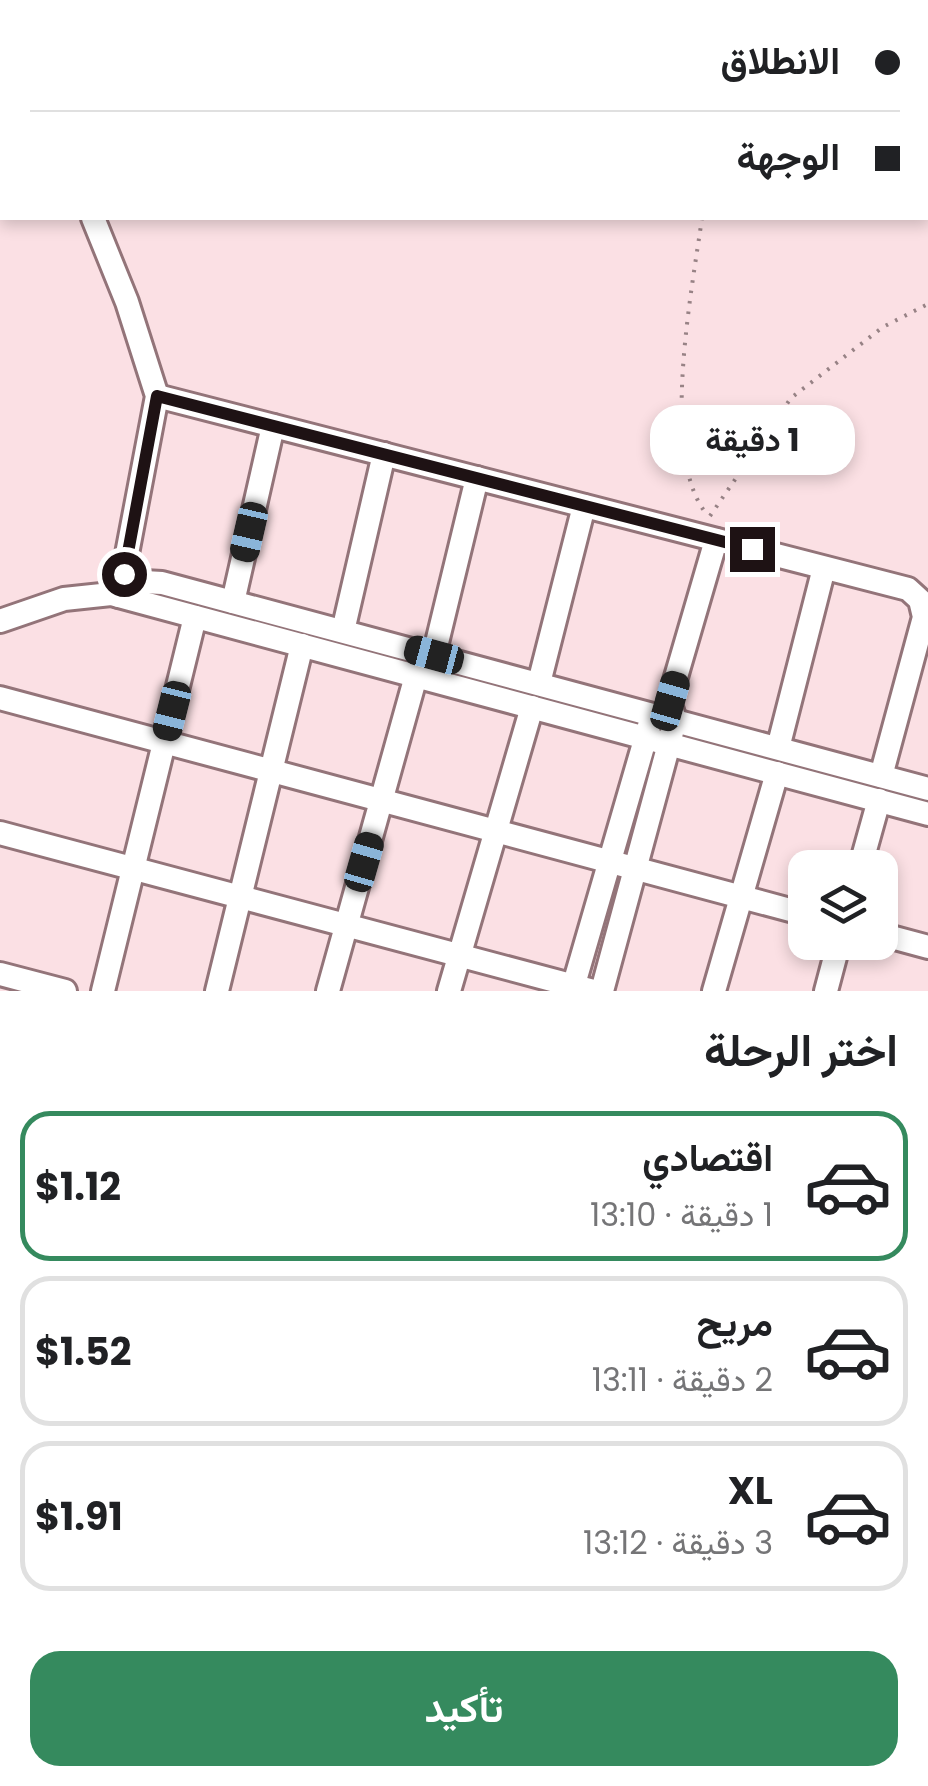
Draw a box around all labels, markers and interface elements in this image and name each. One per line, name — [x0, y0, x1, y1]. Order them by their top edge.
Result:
text: الانطلاق — [721, 34, 840, 87]
text: الوجهة — [737, 130, 840, 183]
callout: 1 دقيقة — [650, 404, 854, 474]
text: 1 دقيقة — [705, 417, 800, 462]
car — [228, 499, 270, 565]
route end — [730, 527, 775, 572]
route start — [102, 552, 147, 597]
car — [401, 633, 467, 677]
car — [647, 668, 693, 734]
car — [150, 678, 194, 744]
car — [341, 829, 387, 895]
map controls — [788, 850, 898, 960]
button: layers — [788, 850, 898, 960]
text: اختر الرحلة — [704, 1019, 898, 1082]
text: اقتصادي — [642, 1131, 773, 1184]
icon: car — [803, 1141, 893, 1231]
text: $1.12 — [35, 1160, 121, 1213]
text: 1 دقيقة · 13:10 — [590, 1192, 773, 1237]
text: مريح — [697, 1296, 773, 1349]
icon: car — [803, 1306, 893, 1396]
text: $1.52 — [35, 1325, 131, 1378]
text: 2 دقيقة · 13:11 — [592, 1357, 773, 1402]
text: XL — [728, 1464, 773, 1517]
icon: car — [803, 1471, 893, 1561]
text: $1.91 — [35, 1490, 123, 1543]
text: 3 دقيقة · 13:12 — [583, 1520, 773, 1565]
button: تأكيد — [30, 1651, 898, 1766]

